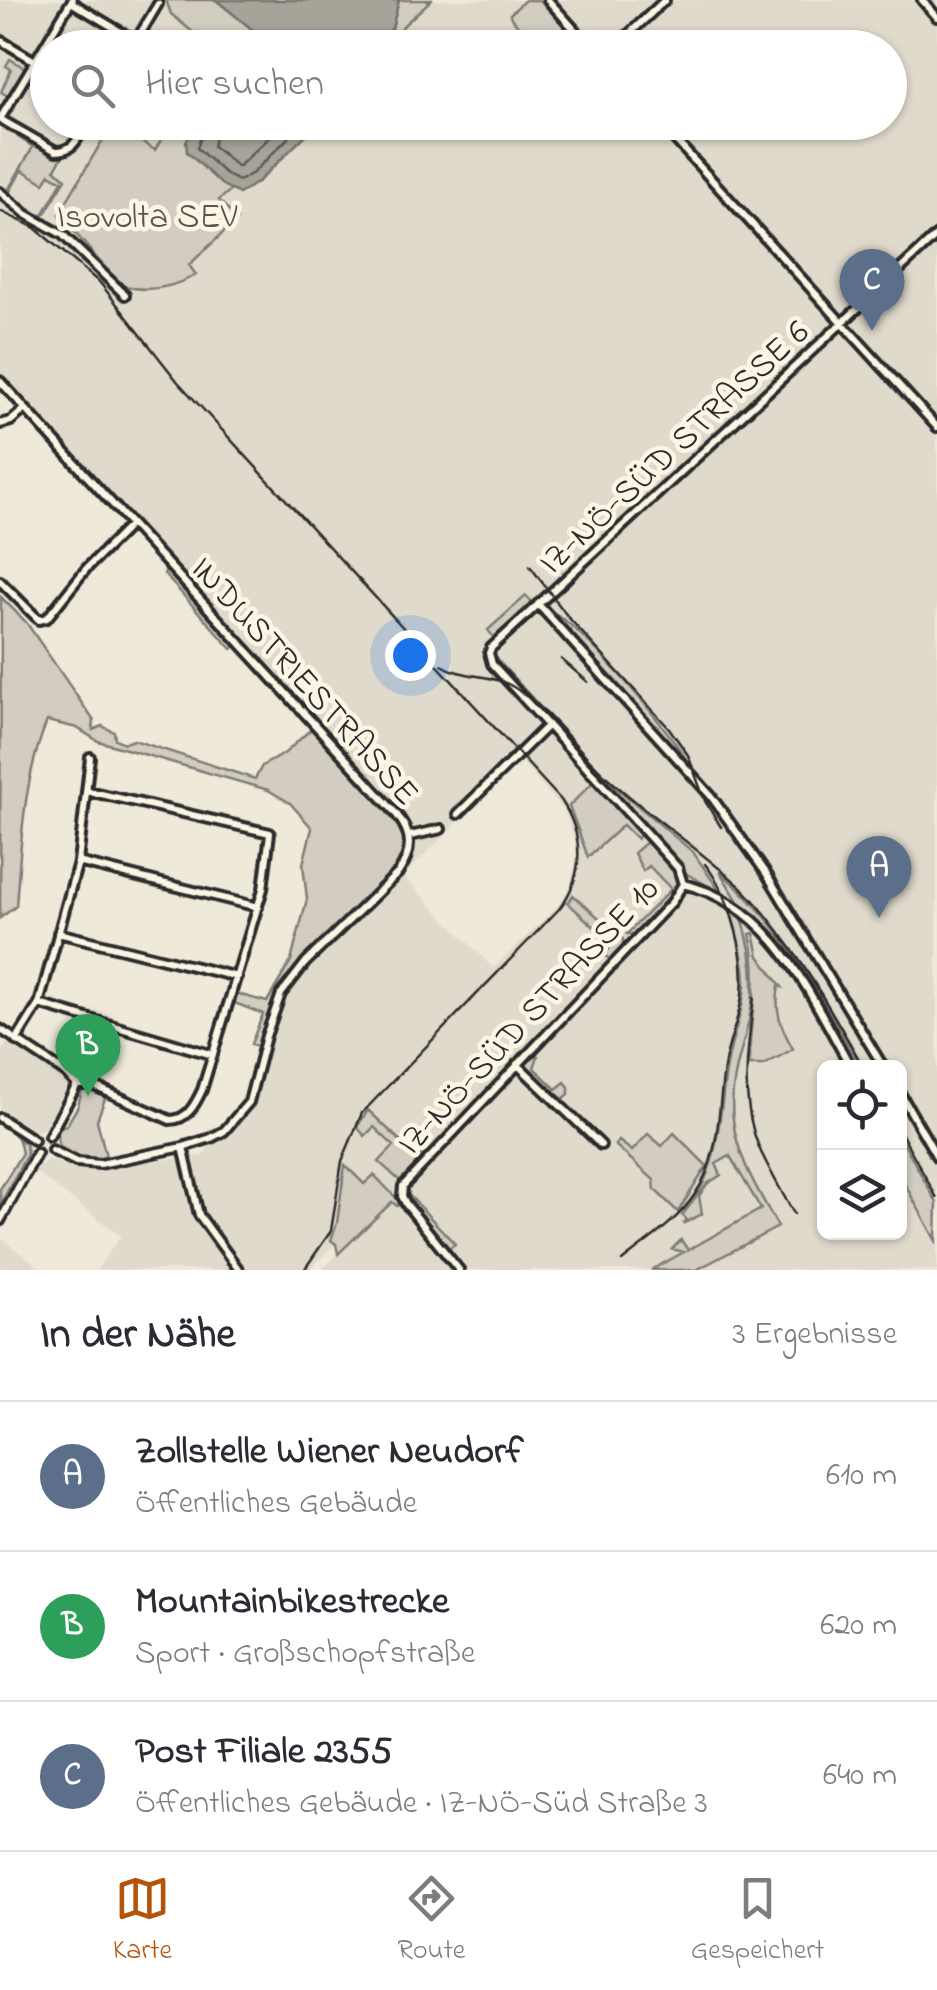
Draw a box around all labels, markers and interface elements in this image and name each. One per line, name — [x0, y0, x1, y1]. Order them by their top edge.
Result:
search box — [30, 30, 907, 140]
text: Hier suchen — [145, 57, 324, 113]
icon: search — [65, 58, 120, 113]
park label: Isovolta SEV — [57, 193, 238, 244]
pin: C — [840, 248, 904, 331]
street label: IZ-NÖ-SÜD STRASSE 6 — [529, 309, 822, 588]
street label: INDUSTRIESTRASSE — [177, 546, 430, 819]
your location — [385, 630, 436, 681]
pin: A — [846, 836, 912, 918]
street label: IZ-NÖ-SÜD STRASSE 10 — [387, 867, 673, 1168]
pin: B — [56, 1014, 120, 1096]
map controls — [817, 1060, 907, 1240]
button: locate — [817, 1060, 907, 1150]
button: layers — [817, 1150, 907, 1240]
text: In der Nähe — [40, 1305, 235, 1366]
text: 3 Ergebnisse — [732, 1312, 897, 1359]
text: Zollstelle Wiener Neudorf — [135, 1425, 523, 1481]
text: A — [63, 1453, 82, 1500]
text: 610 m — [826, 1453, 897, 1500]
text: Öffentliches Gebäude — [135, 1481, 417, 1528]
text: Mountainbikestrecke — [135, 1575, 449, 1631]
text: B — [62, 1603, 83, 1650]
text: 620 m — [820, 1603, 897, 1650]
text: Sport · Großschopfstraße — [135, 1631, 475, 1678]
text: Post Filiale 2355 — [135, 1725, 392, 1781]
text: C — [64, 1753, 81, 1800]
text: 640 m — [823, 1753, 897, 1800]
text: Öffentliches Gebäude · IZ-NÖ-Süd Straße 3 — [135, 1781, 708, 1828]
tab: Karte — [113, 1871, 172, 1972]
tab: Route — [397, 1871, 465, 1972]
tab: Gespeichert — [691, 1871, 824, 1972]

